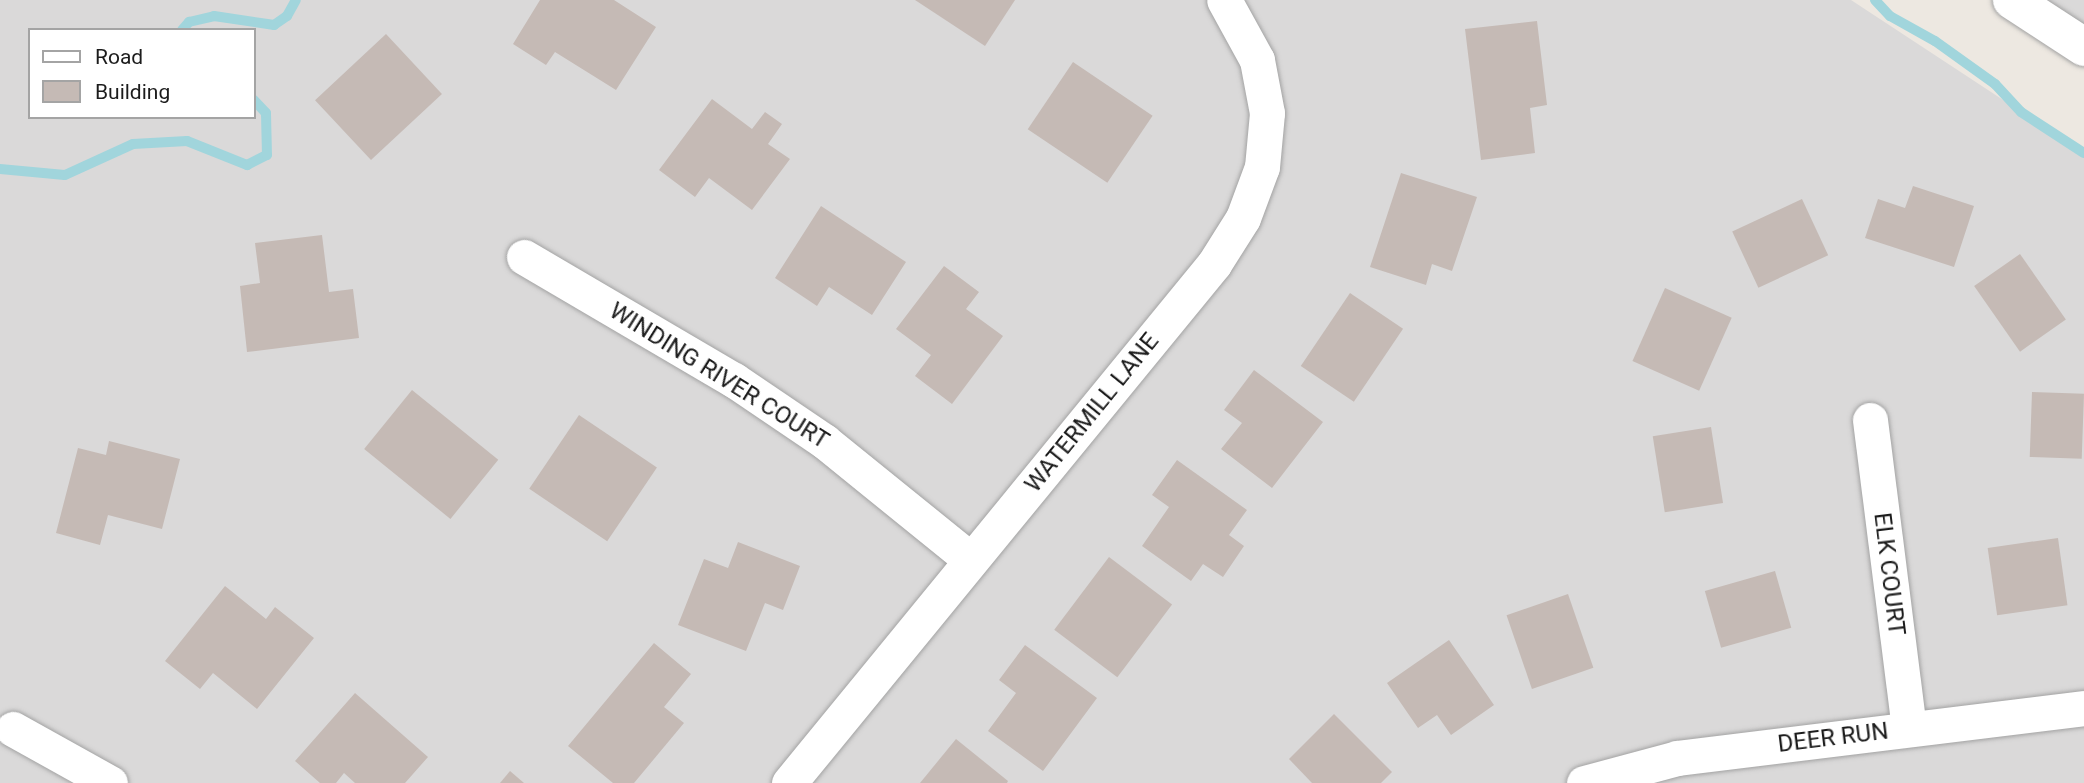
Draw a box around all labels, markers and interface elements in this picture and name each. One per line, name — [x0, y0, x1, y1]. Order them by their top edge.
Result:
legend — [28, 28, 256, 119]
text: Road — [95, 45, 143, 69]
text: Building — [95, 80, 170, 104]
street label: WINDING RIVER COURT — [604, 297, 834, 455]
street label: WATERMILL LANE — [1019, 328, 1165, 498]
street label: ELK COURT — [1867, 511, 1911, 637]
street label: DEER RUN — [1776, 717, 1890, 759]

